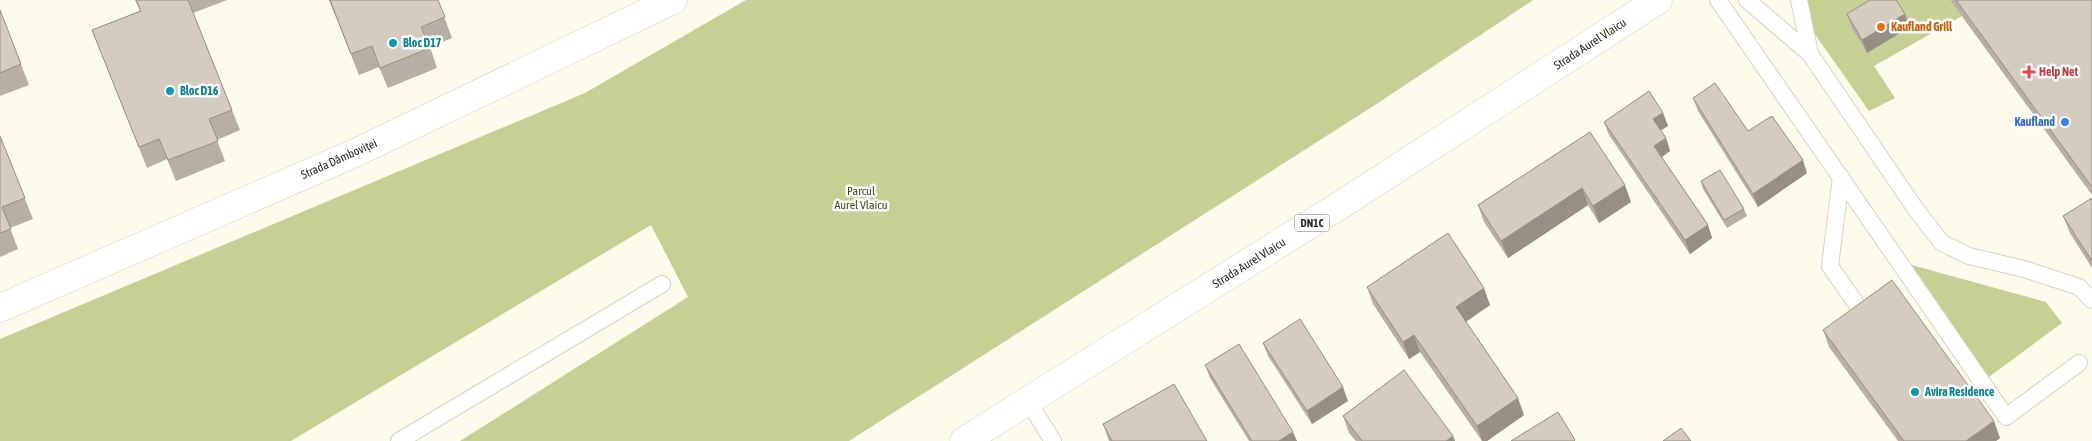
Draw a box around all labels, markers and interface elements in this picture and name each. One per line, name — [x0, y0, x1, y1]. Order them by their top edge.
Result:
street label: Strada Aurel Vlaicu — [1551, 15, 1629, 73]
place label: Kaufland Grill — [1891, 20, 1953, 34]
marker: Kaufland Grill — [1875, 21, 1887, 33]
place label: Bloc D17 — [403, 36, 442, 50]
marker: Bloc D17 — [387, 37, 399, 49]
place label: Help Net — [2039, 65, 2078, 79]
marker: Help Net — [2023, 66, 2035, 78]
place label: Bloc D16 — [180, 84, 219, 98]
marker: Bloc D16 — [164, 85, 176, 97]
place label: Kaufland — [2014, 115, 2055, 129]
marker: Kaufland — [2059, 116, 2071, 128]
street label: Strada Dâmboviței — [299, 136, 379, 182]
park label: Parcul Aurel Vlaicu — [834, 184, 888, 212]
road number: DN1C — [1294, 214, 1330, 232]
street label: Strada Aurel Vlaicu — [1210, 235, 1288, 291]
place label: Avira Residence — [1924, 385, 1995, 399]
marker: Avira Residence — [1909, 386, 1921, 398]

